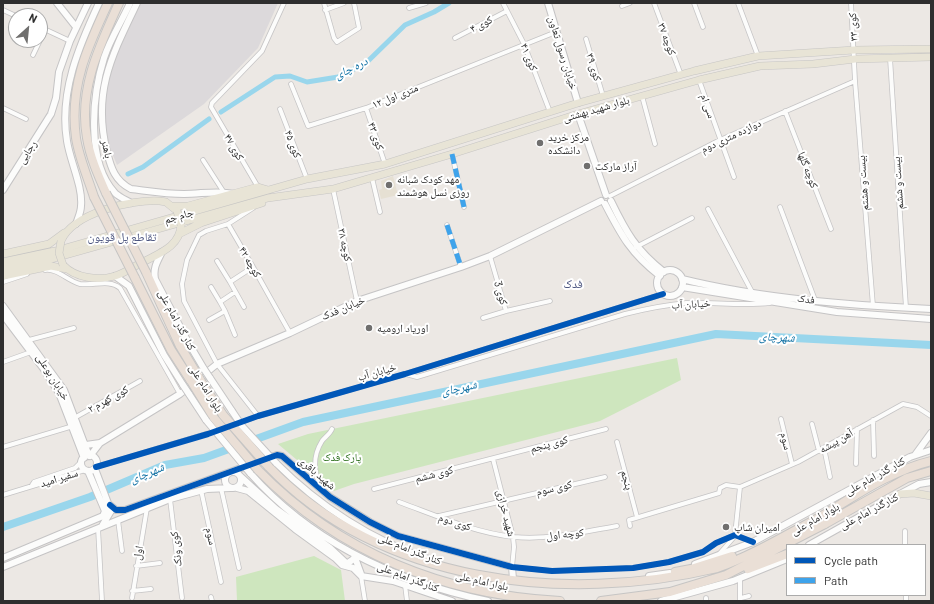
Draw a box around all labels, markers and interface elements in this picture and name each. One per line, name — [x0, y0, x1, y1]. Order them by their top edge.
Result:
north arrow — [8, 8, 48, 48]
text: N — [27, 10, 39, 25]
street label: کوی ۳۳ — [846, 12, 860, 42]
street label: کوی ۴ — [467, 13, 495, 35]
street label: خیابان رسول تعاون — [546, 15, 580, 91]
street label: کوچه ۳۷ — [655, 21, 679, 57]
street label: کوی ۴۱ — [518, 41, 540, 73]
street label: کوی ۳۹ — [584, 51, 604, 83]
water label: دره چای — [332, 54, 370, 82]
street label: ۱۲ متری اول — [370, 81, 420, 111]
street label: سی ام — [698, 92, 718, 120]
street label: بلوار شهید بهشتی — [561, 93, 631, 125]
street label: دوازده متری دوم — [699, 116, 763, 156]
street label: کوی ۴۳ — [365, 120, 387, 152]
street label: کوی ۴۵ — [282, 128, 304, 160]
place label: مرکز خرید دانشکده — [548, 130, 589, 156]
street label: کوی ۴۷ — [221, 131, 247, 163]
street label: رجایی — [15, 138, 39, 166]
street label: باهنر — [99, 138, 115, 160]
marker: مرکز خرید دانشکده — [535, 138, 545, 148]
street label: کوچه گلها — [795, 150, 821, 190]
street label: بیست و هشتم — [854, 155, 872, 211]
street label: بیست و ششم — [890, 156, 906, 210]
place label: آراز مارکت — [595, 159, 637, 173]
marker: آراز مارکت — [582, 161, 592, 171]
place label: مهد کودک شبانه روزی نسل هوشمند — [397, 172, 470, 198]
marker: مهد کودک شبانه روزی نسل هوشمند — [384, 180, 394, 190]
street label: جام جم — [163, 205, 195, 227]
street label: کوچه ۳۸ — [335, 227, 355, 263]
district label: تقاطع پل قویون — [88, 230, 156, 244]
street label: کوچه ۴۲ — [236, 244, 264, 280]
district label: فدک — [563, 277, 583, 291]
street label: کوی 3 — [491, 279, 511, 307]
street label: کنار گذر امام علی — [155, 287, 199, 353]
street label: فدک — [796, 291, 816, 307]
street label: خیابان فدک — [319, 293, 367, 323]
street label: خیابان آب — [671, 296, 711, 312]
place label: اوریاد ارومیه — [377, 321, 428, 335]
marker: اوریاد ارومیه — [364, 323, 374, 333]
water label: شهرچای — [759, 329, 795, 345]
street label: خیابان بوعلی — [34, 351, 72, 403]
street label: خیابان آب — [356, 360, 398, 384]
street label: بلوار امام علی — [186, 362, 226, 414]
water label: شهرچای — [440, 377, 478, 399]
street label: کوی کهرم ۲ — [85, 382, 131, 416]
street label: آهن پیشه — [817, 426, 855, 456]
street label: سوم — [777, 431, 795, 451]
street label: کوی پنجم — [529, 433, 569, 455]
park label: پارک فدک — [323, 450, 361, 464]
street label: شهید باقری — [296, 454, 338, 492]
street label: کنار گذر امام علی — [842, 454, 908, 498]
water label: شهرچای — [128, 460, 166, 486]
street label: کوی ششم — [413, 463, 455, 485]
street label: سفیر امید — [38, 466, 80, 490]
street label: پنجم — [618, 469, 636, 491]
street label: کوی سوم — [535, 477, 573, 499]
street label: شهید خرازی — [494, 488, 518, 538]
street label: کنارگذر امام علی — [837, 490, 901, 532]
street label: بلوار امام علی — [788, 500, 842, 538]
street label: کوی دوم — [437, 511, 473, 533]
place label: امیران شاپ — [734, 520, 780, 534]
marker: امیران شاپ — [721, 522, 731, 532]
street label: کوچه اول — [545, 525, 585, 543]
street label: سوم — [203, 526, 219, 546]
street label: کنار گذر امام علی — [376, 530, 444, 568]
street label: کوی ونک — [167, 531, 185, 567]
legend — [786, 544, 926, 596]
street label: اول — [130, 545, 146, 561]
text: Cycle path — [824, 553, 878, 567]
street label: کنارگذر امام علی — [375, 559, 441, 595]
street label: بلوار امام علی — [454, 569, 510, 593]
text: Path — [824, 573, 848, 587]

